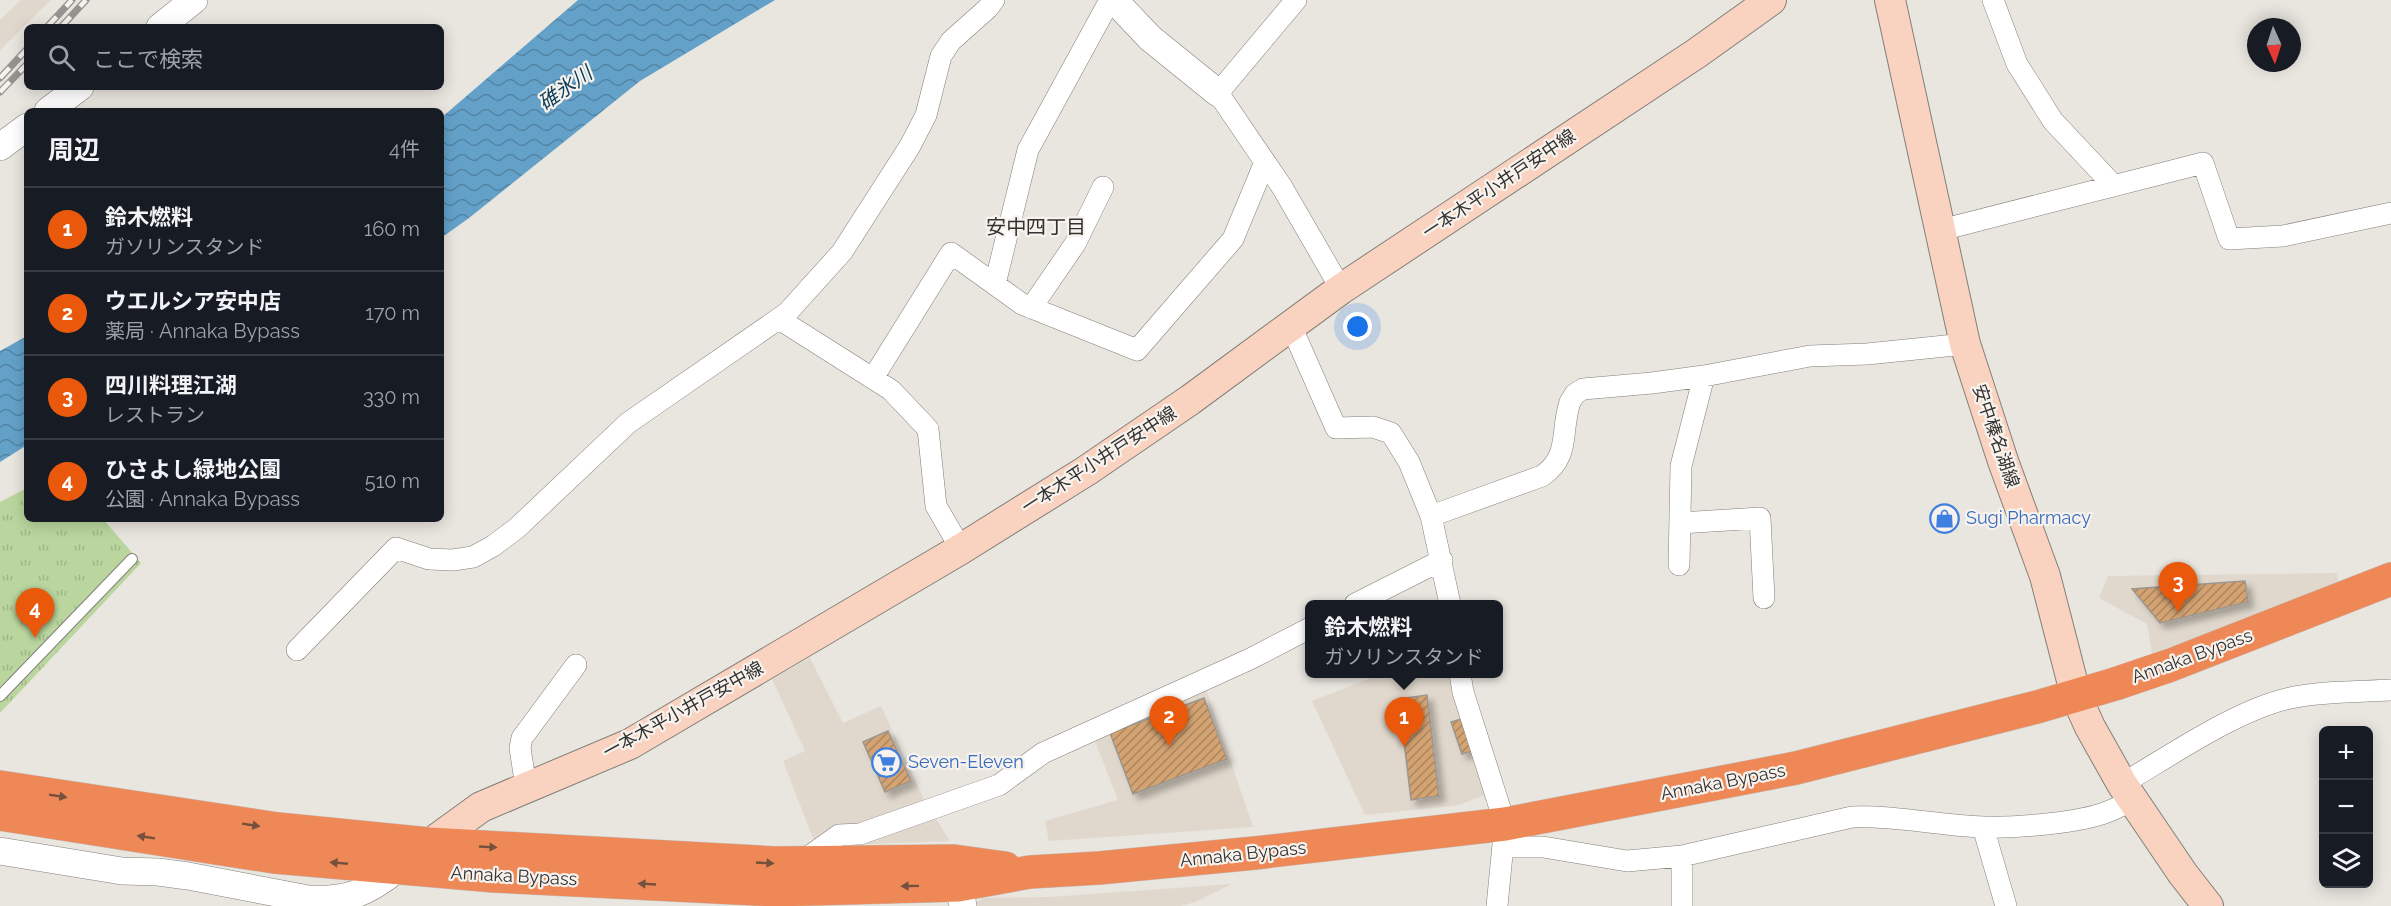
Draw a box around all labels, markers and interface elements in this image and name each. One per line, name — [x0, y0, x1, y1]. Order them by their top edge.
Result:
north arrow — [2247, 18, 2301, 72]
search box — [24, 24, 444, 90]
icon: search — [45, 41, 78, 74]
text: ここで検索 — [93, 46, 203, 72]
water label: 碓氷川 — [534, 60, 598, 115]
street label: 一本木平小井戸安中線 — [1418, 125, 1579, 243]
text: 周辺 — [48, 135, 100, 165]
text: 4件 — [389, 137, 420, 161]
text: 鈴木燃料 — [105, 204, 193, 230]
district label: 安中四丁目 — [986, 215, 1086, 239]
text: 1 — [63, 217, 72, 241]
text: 160 m — [364, 217, 420, 241]
text: ガソリンスタンド — [105, 235, 265, 259]
text: ウエルシア安中店 — [105, 288, 281, 314]
text: 2 — [62, 301, 73, 325]
text: 170 m — [365, 301, 420, 325]
your location — [1343, 312, 1372, 341]
text: 薬局 · Annaka Bypass — [105, 319, 300, 343]
text: 四川料理江湖 — [105, 372, 237, 398]
street label: 安中榛名湖線 — [1969, 381, 2024, 490]
text: 3 — [62, 385, 73, 409]
text: 330 m — [363, 385, 420, 409]
street label: 一本木平小井戸安中線 — [1018, 402, 1180, 517]
text: レストラン — [105, 403, 205, 427]
text: ひさよし緑地公園 — [105, 456, 281, 482]
text: 4 — [62, 469, 73, 493]
text: 510 m — [365, 469, 420, 493]
text: 公園 · Annaka Bypass — [105, 487, 300, 511]
shop icon: Sugi Pharmacy — [1929, 502, 1961, 534]
place label: Sugi Pharmacy — [1966, 507, 2091, 528]
pin: 3 — [2158, 562, 2198, 612]
pin: 4 — [15, 588, 54, 638]
popup — [1305, 600, 1503, 678]
text: 鈴木燃料 — [1324, 614, 1412, 640]
street label: Annaka Bypass — [2129, 624, 2255, 687]
text: ガソリンスタンド — [1324, 645, 1484, 669]
street label: 一本木平小井戸安中線 — [599, 657, 767, 762]
pin: 2 — [1150, 696, 1188, 746]
pin: 1 — [1384, 698, 1424, 747]
map controls — [2319, 726, 2373, 888]
button: + — [2319, 726, 2373, 780]
supermarket icon: Seven-Eleven — [871, 746, 903, 778]
place label: Seven-Eleven — [908, 751, 1024, 772]
street label: Annaka Bypass — [1659, 759, 1787, 804]
button: − — [2319, 780, 2373, 834]
one-way arrow — [48, 792, 67, 801]
one-way arrow — [241, 821, 260, 830]
one-way arrow — [136, 833, 155, 842]
button: layers — [2319, 834, 2373, 888]
street label: Annaka Bypass — [1179, 836, 1307, 871]
one-way arrow — [478, 842, 497, 851]
one-way arrow — [329, 858, 348, 868]
one-way arrow — [756, 858, 775, 867]
street label: Annaka Bypass — [450, 862, 578, 889]
one-way arrow — [638, 879, 657, 888]
one-way arrow — [900, 882, 919, 891]

